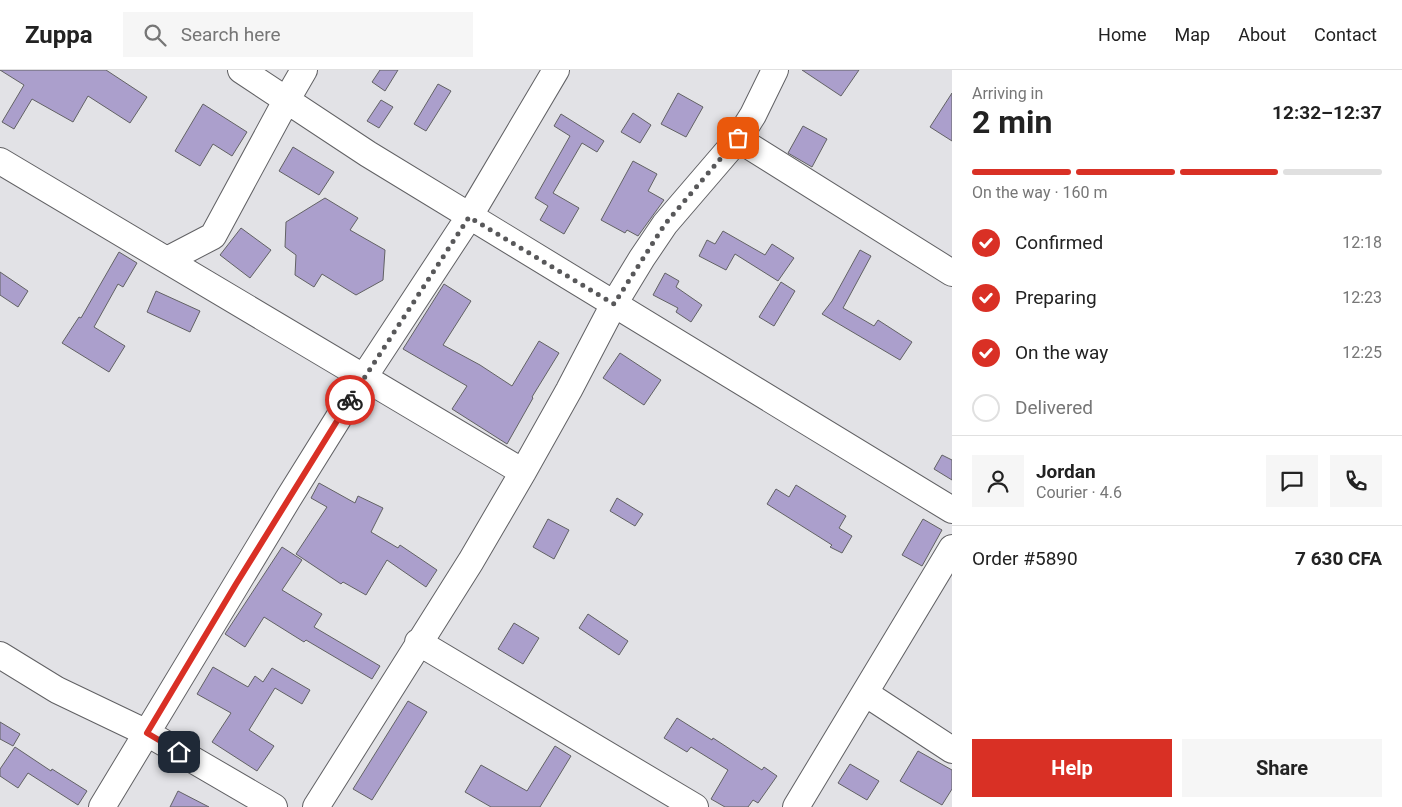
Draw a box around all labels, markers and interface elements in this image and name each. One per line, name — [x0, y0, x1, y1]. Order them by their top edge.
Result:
search box — [123, 12, 473, 57]
text: Zuppa — [25, 21, 93, 49]
icon: search — [141, 21, 169, 49]
text: Search here — [181, 23, 281, 46]
text: Home — [1098, 24, 1147, 45]
text: Map — [1175, 24, 1210, 45]
text: About — [1238, 24, 1286, 45]
text: Contact — [1314, 24, 1377, 45]
text: Arriving in — [972, 84, 1043, 103]
text: 12:32–12:37 — [1272, 101, 1382, 124]
text: 2 min — [972, 103, 1052, 141]
pin — [717, 117, 759, 159]
icon: bag — [724, 124, 752, 152]
text: On the way · 160 m — [972, 183, 1108, 202]
icon: check — [972, 229, 1000, 257]
text: Confirmed — [1015, 231, 1103, 254]
text: 12:18 — [1342, 233, 1382, 252]
icon: check — [972, 284, 1000, 312]
text: Preparing — [1015, 286, 1097, 309]
text: 12:23 — [1342, 288, 1382, 307]
icon: check — [972, 339, 1000, 367]
text: On the way — [1015, 341, 1108, 364]
text: 12:25 — [1342, 343, 1382, 362]
courier — [325, 375, 375, 425]
icon: bike — [336, 386, 364, 414]
text: Delivered — [1015, 396, 1093, 419]
button: person — [972, 455, 1024, 507]
button: chat — [1266, 455, 1318, 507]
button: phone — [1330, 455, 1382, 507]
text: Jordan — [1036, 460, 1096, 483]
text: Courier · 4.6 — [1036, 483, 1122, 502]
text: Order #5890 — [972, 547, 1078, 570]
text: 7 630 CFA — [1295, 547, 1382, 570]
pin — [158, 731, 200, 773]
icon: home — [165, 738, 193, 766]
button: Help — [972, 739, 1172, 797]
button: Share — [1182, 739, 1382, 797]

